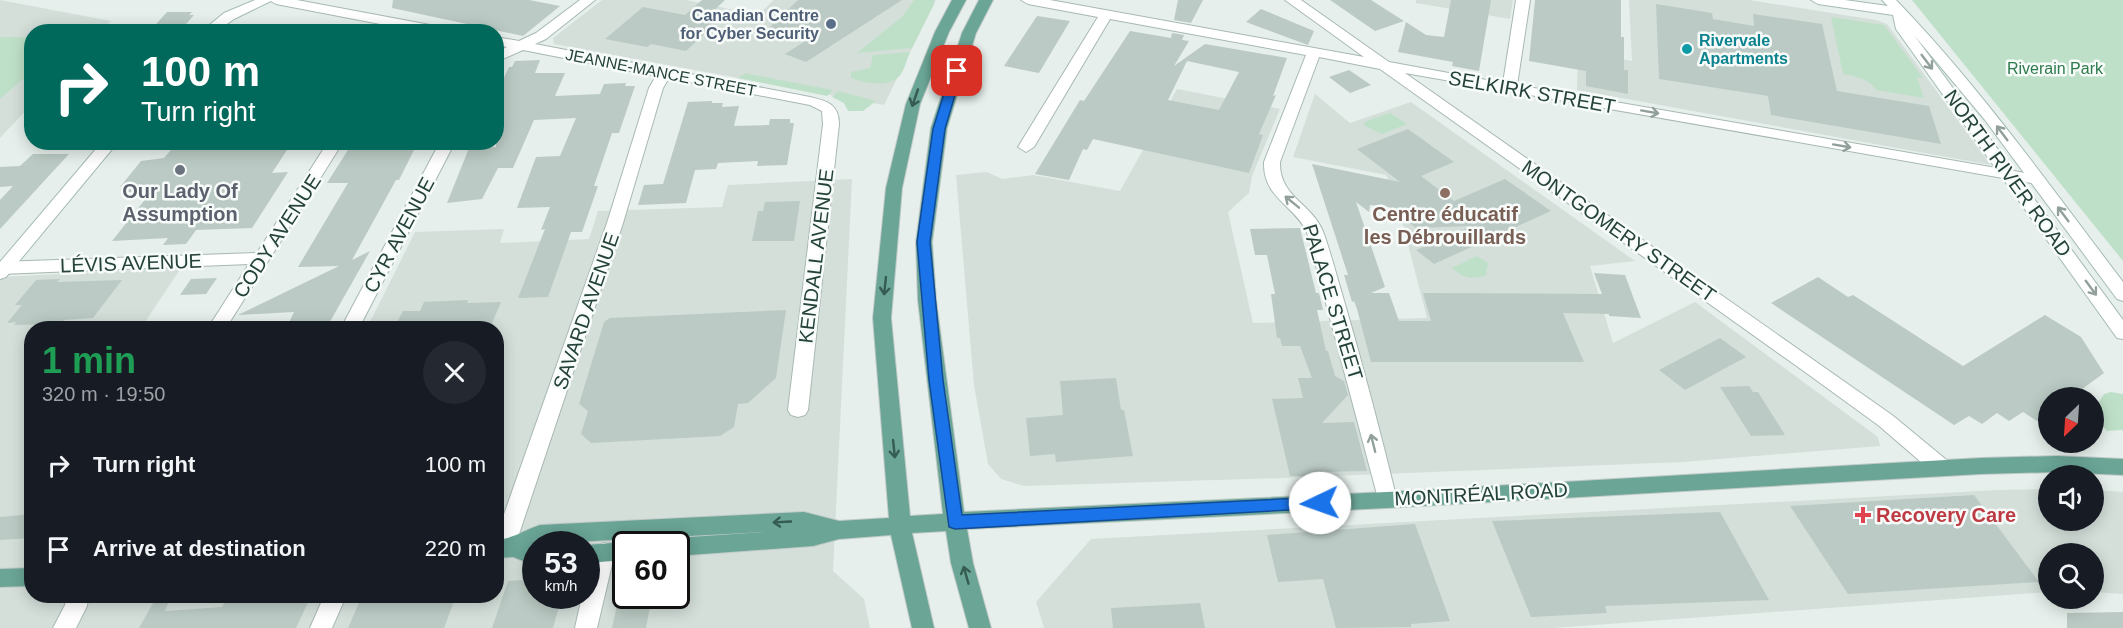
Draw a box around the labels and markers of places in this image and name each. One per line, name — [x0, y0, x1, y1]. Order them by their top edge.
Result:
place label: Canadian Centre for Cyber Security — [680, 7, 819, 42]
marker: Canadian Centre for Cyber Security — [824, 17, 838, 31]
place label: Rivervale Apartments — [1699, 32, 1788, 67]
marker: Rivervale Apartments — [1680, 42, 1694, 56]
pin — [931, 45, 982, 96]
marker: Our Lady Of Assumption — [173, 163, 187, 177]
place label: Our Lady Of Assumption — [122, 180, 238, 225]
marker: Centre éducatif les Débrouillards — [1438, 186, 1452, 200]
place label: Centre éducatif les Débrouillards — [1364, 203, 1526, 248]
place label: Recovery Care — [1876, 504, 2016, 526]
marker: Recovery Care — [1854, 506, 1872, 524]

